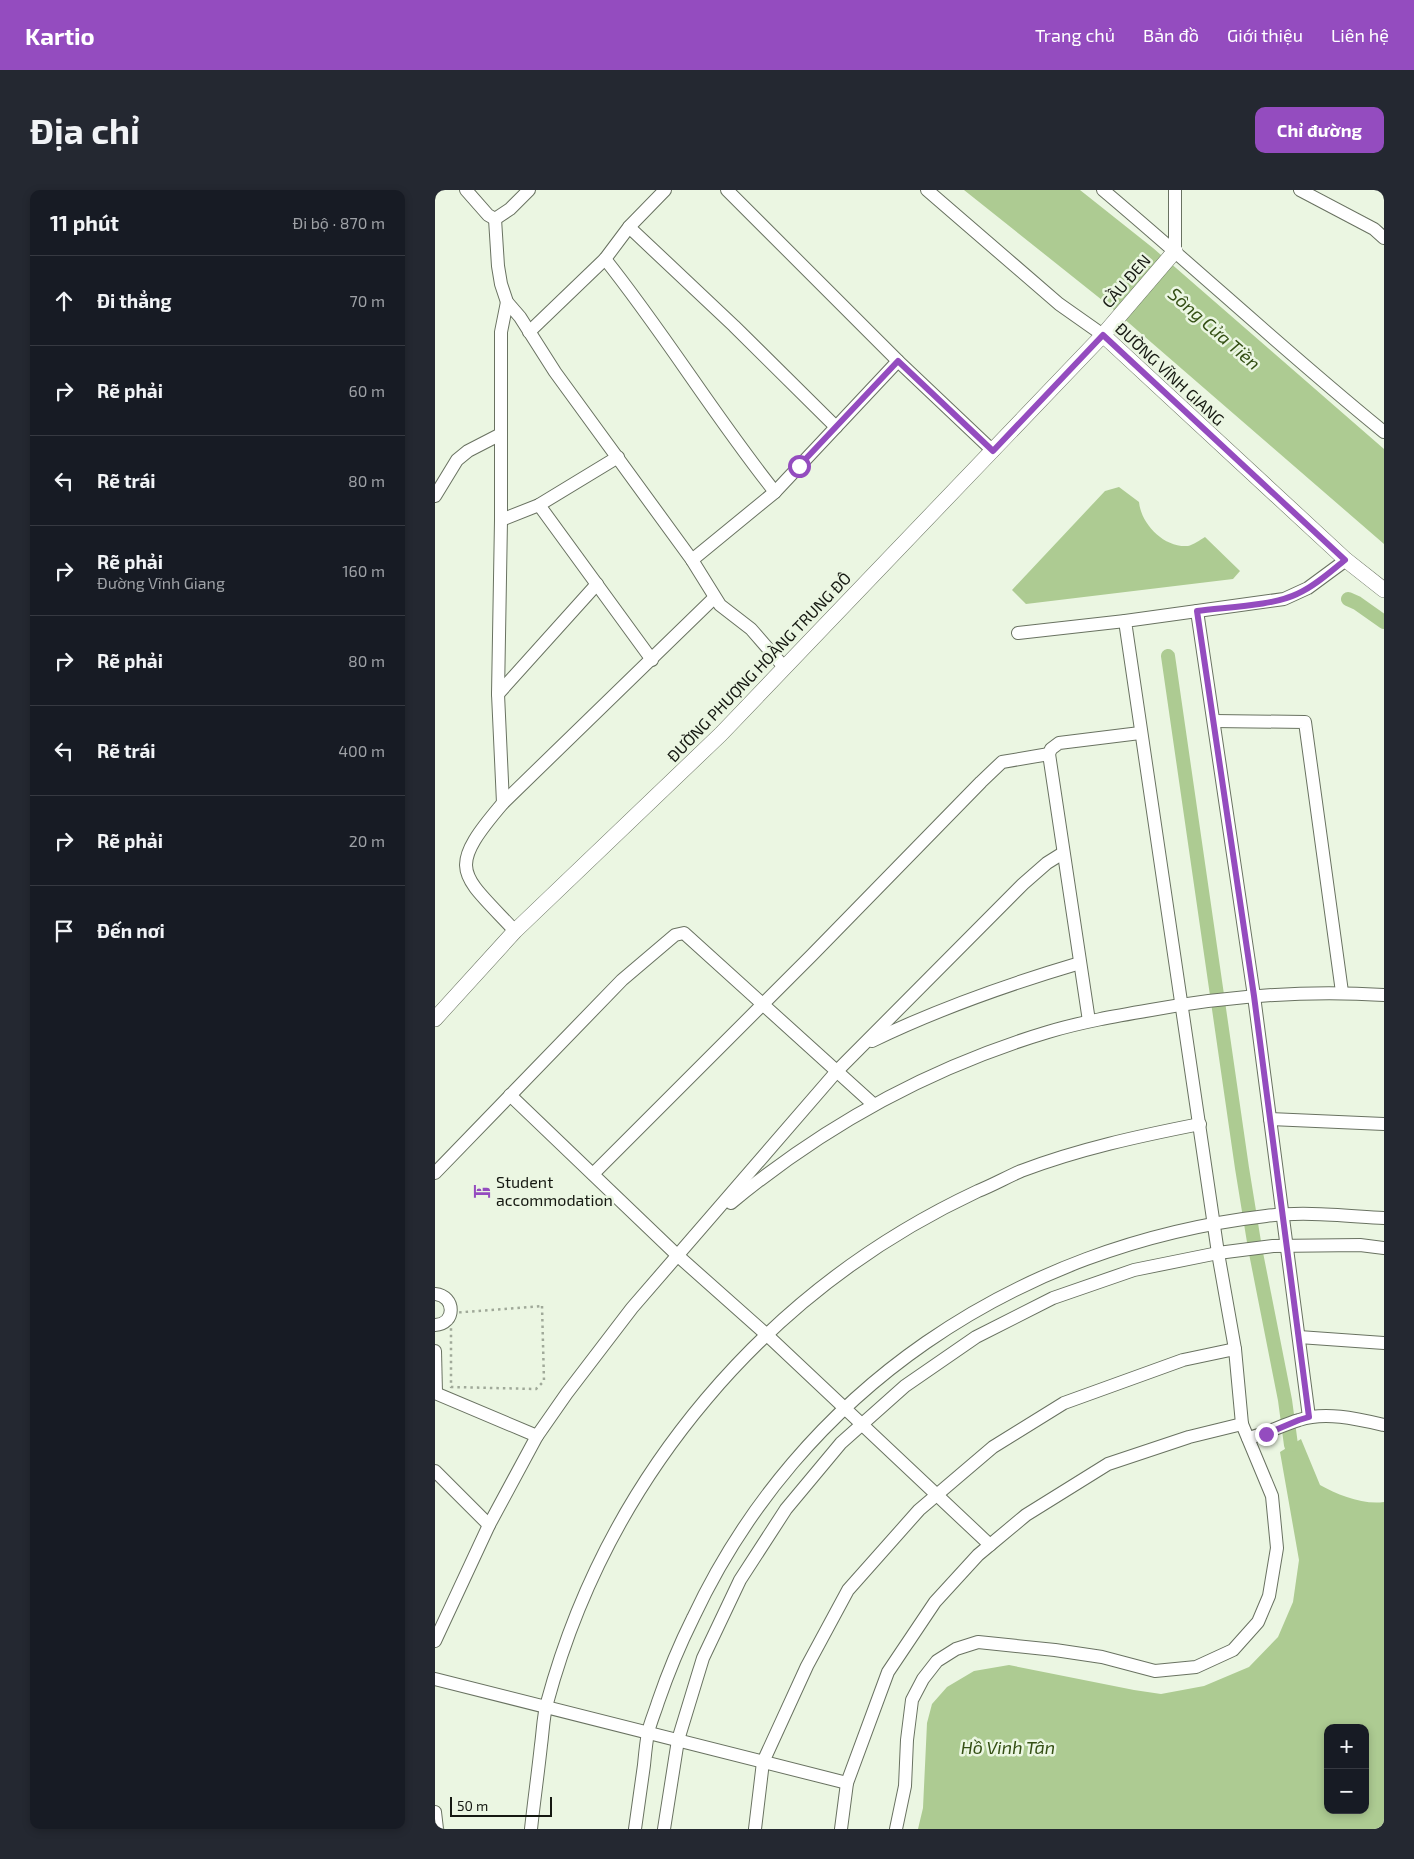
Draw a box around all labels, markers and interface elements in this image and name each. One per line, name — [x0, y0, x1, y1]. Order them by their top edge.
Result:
text: Kartio — [25, 21, 95, 50]
text: Trang chủ — [1035, 24, 1115, 46]
text: Bản đồ — [1143, 24, 1199, 46]
text: Giới thiệu — [1227, 24, 1303, 46]
text: Liên hệ — [1331, 24, 1389, 46]
button: Chỉ đường — [1255, 107, 1384, 153]
text: Địa chỉ — [30, 109, 140, 151]
text: 11 phút — [50, 210, 119, 235]
text: Đi bộ · 870 m — [293, 213, 385, 232]
street label: CẦU ĐEN — [1097, 250, 1154, 311]
water label: Sông Cửa Tiền — [1164, 282, 1265, 374]
icon: ahead — [50, 287, 78, 315]
text: Đi thẳng — [97, 289, 172, 312]
text: 70 m — [350, 291, 385, 310]
street label: ĐƯỜNG VĨNH GIANG — [1112, 318, 1229, 429]
icon: right — [50, 377, 78, 405]
text: Rẽ phải — [97, 379, 163, 402]
text: 60 m — [349, 381, 385, 400]
route start — [788, 455, 811, 478]
icon: left — [50, 467, 78, 495]
text: Rẽ trái — [97, 469, 156, 492]
text: 80 m — [348, 471, 385, 490]
text: Rẽ phải — [97, 550, 163, 573]
icon: right — [50, 557, 78, 585]
text: 160 m — [342, 561, 385, 580]
street label: ĐƯỜNG PHƯỢNG HOÀNG TRUNG ĐÔ — [663, 568, 854, 765]
text: Đường Vĩnh Giang — [97, 573, 225, 592]
icon: right — [50, 647, 78, 675]
text: Rẽ phải — [97, 649, 163, 672]
text: 80 m — [348, 651, 385, 670]
icon: left — [50, 737, 78, 765]
text: Rẽ trái — [97, 739, 156, 762]
text: 400 m — [338, 741, 385, 760]
icon: right — [50, 827, 78, 855]
text: Rẽ phải — [97, 829, 163, 852]
text: 20 m — [349, 831, 385, 850]
icon: arrive — [50, 917, 78, 945]
text: Đến nơi — [97, 919, 165, 942]
place label: Student accommodation — [496, 1172, 613, 1209]
hotel icon: Student accommodation — [472, 1181, 492, 1201]
route end — [1255, 1423, 1278, 1446]
map controls — [1324, 1724, 1369, 1814]
button: + — [1324, 1724, 1369, 1769]
water label: Hồ Vinh Tân — [961, 1736, 1055, 1758]
button: − — [1324, 1769, 1369, 1814]
scale bar — [450, 1794, 553, 1817]
text: 50 m — [457, 1797, 488, 1814]

